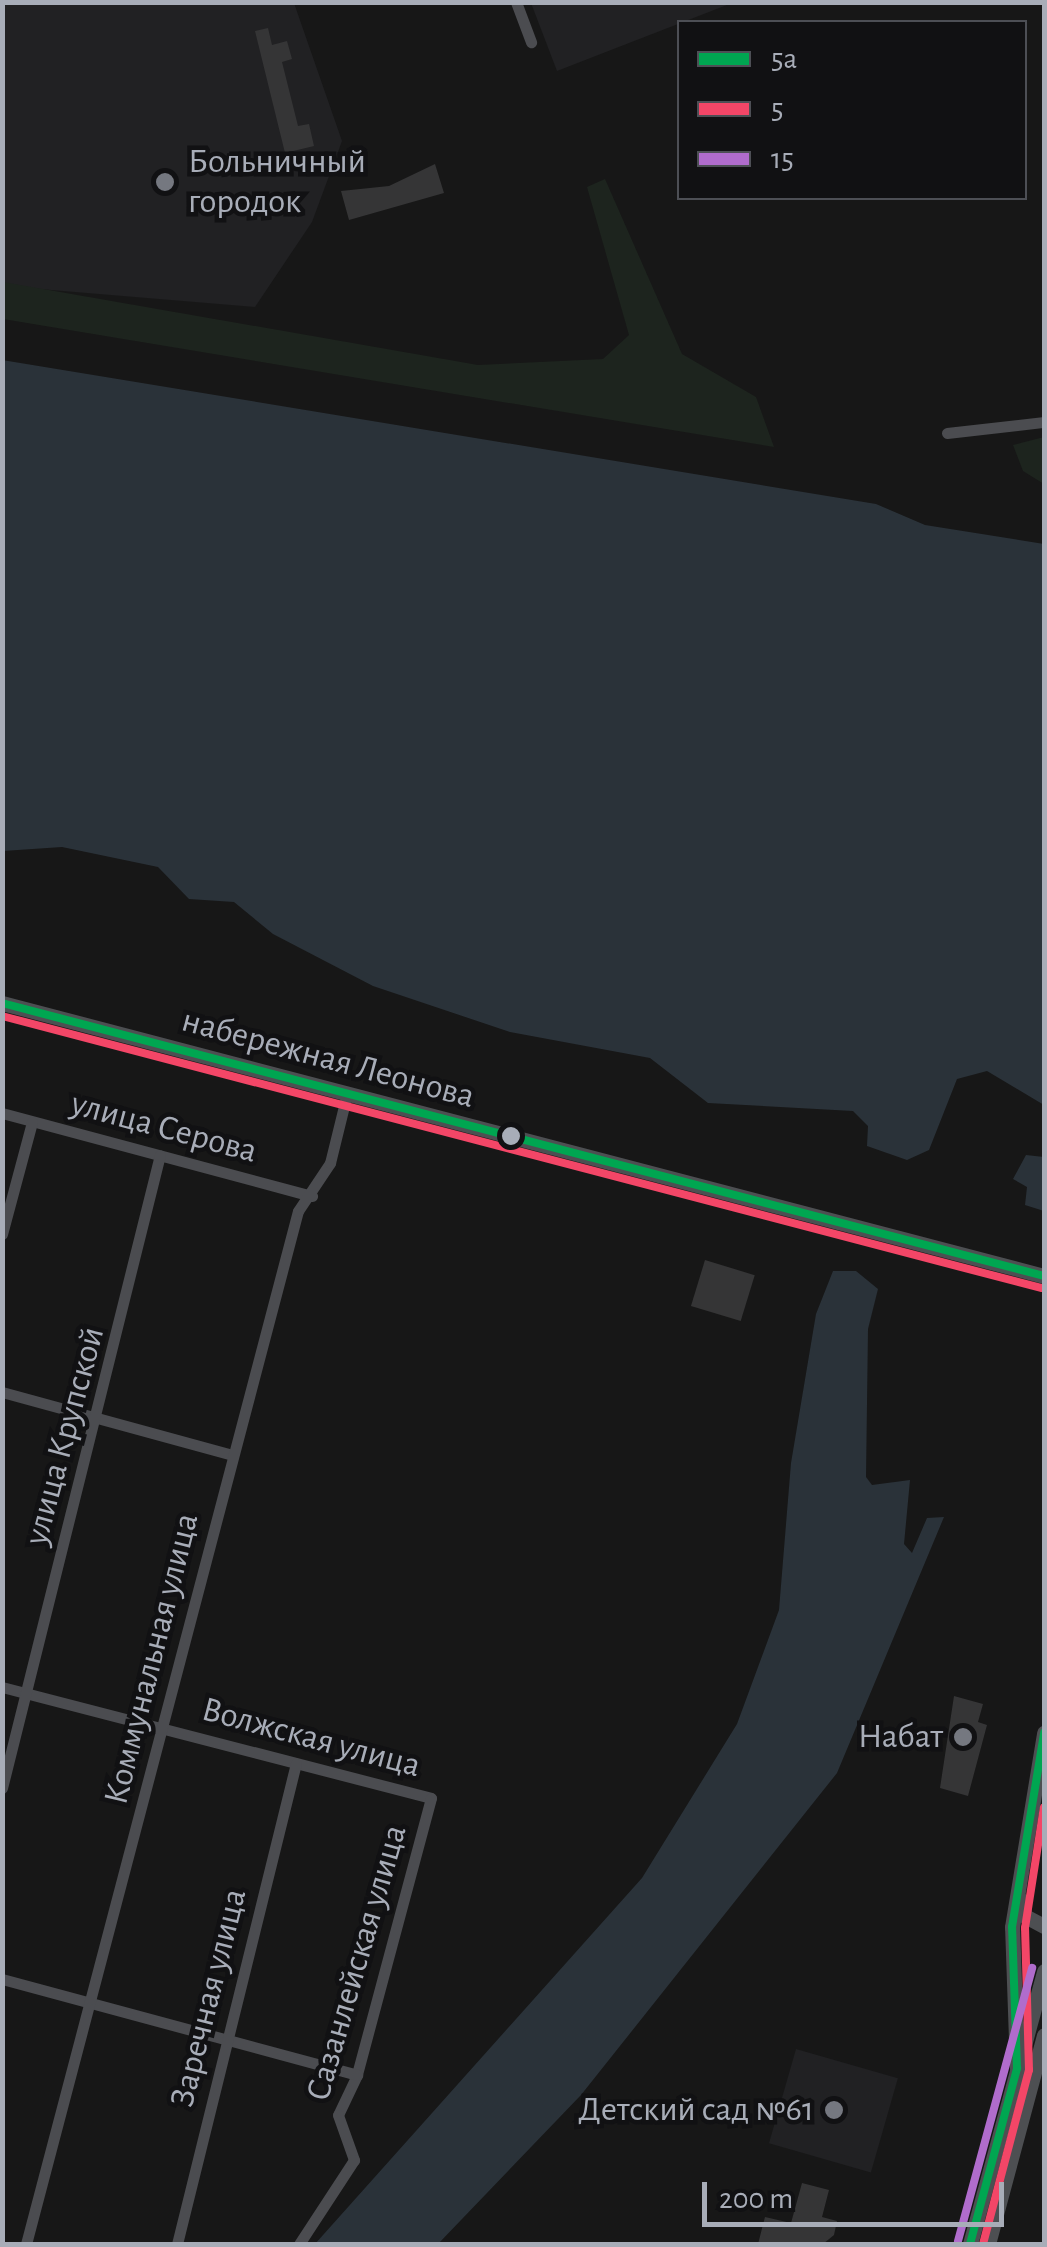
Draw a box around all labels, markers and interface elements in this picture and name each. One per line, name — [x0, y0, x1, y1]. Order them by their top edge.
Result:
legend — [677, 20, 1027, 200]
text: 5а — [771, 44, 797, 74]
text: 5 — [771, 94, 784, 124]
place label: Больничный городок — [188, 141, 366, 223]
text: 15 — [771, 144, 794, 174]
marker: Больничный городок — [152, 169, 178, 195]
street label: набережная Леонова — [177, 1000, 479, 1118]
street label: улица Серова — [66, 1083, 262, 1173]
unlabelled marker — [501, 1126, 521, 1146]
street label: улица Крупской — [16, 1322, 114, 1550]
street label: Коммунальная улица — [96, 1509, 208, 1809]
street label: Волжская улица — [197, 1689, 425, 1787]
place label: Набат — [858, 1716, 943, 1758]
marker: Набат — [952, 1726, 974, 1748]
street label: Сазанлейская улица — [298, 1820, 416, 2106]
street label: Заречная улица — [162, 1885, 256, 2111]
place label: Детский сад №61 — [578, 2089, 814, 2131]
marker: Детский сад №61 — [823, 2099, 845, 2121]
scale bar — [707, 2162, 1010, 2224]
text: 200 m — [719, 2184, 793, 2214]

